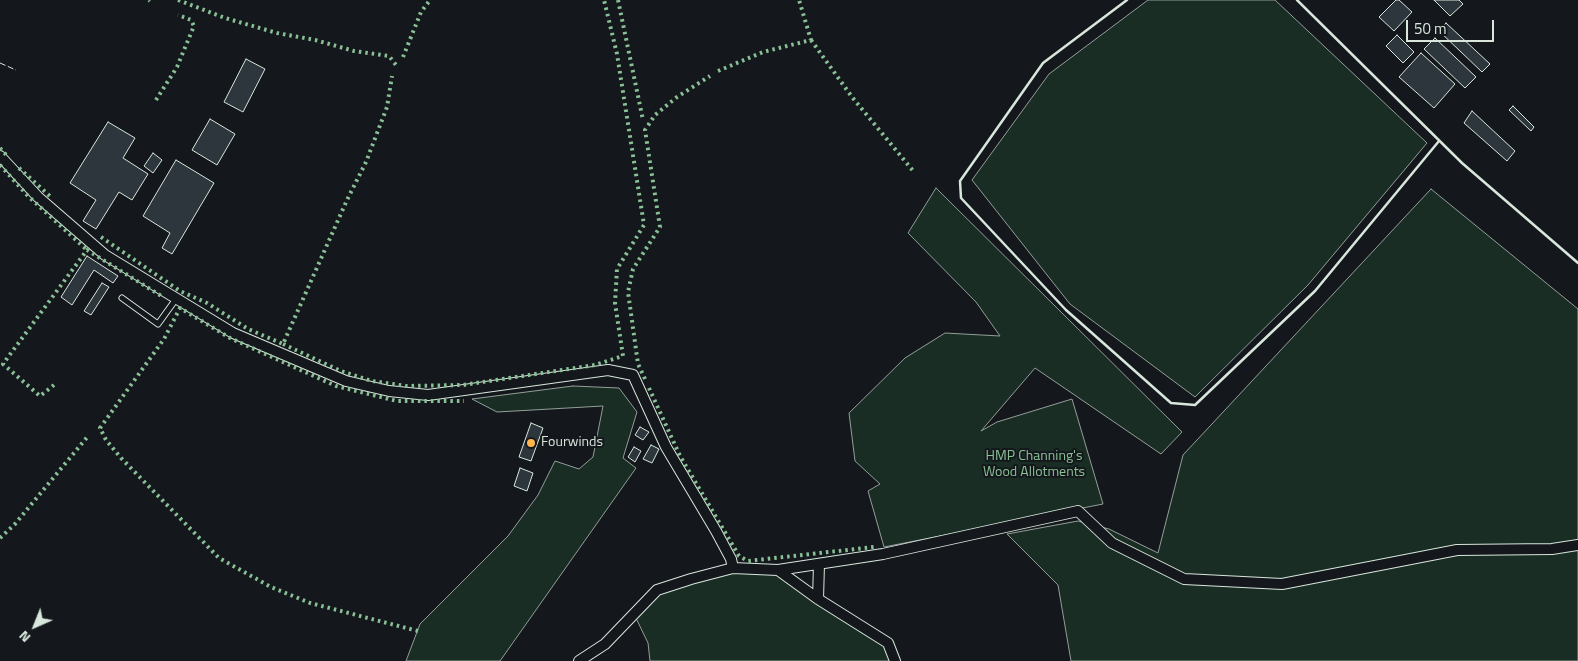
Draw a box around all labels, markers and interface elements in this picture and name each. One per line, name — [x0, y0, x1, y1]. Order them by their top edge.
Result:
scale bar — [1408, 10, 1496, 42]
text: 50 m — [1414, 17, 1447, 40]
place label: Fourwinds — [541, 435, 603, 451]
marker: Fourwinds — [525, 437, 537, 449]
park label: HMP Channing's Wood Allotments — [983, 449, 1085, 482]
north arrow — [10, 601, 60, 651]
text: N — [13, 626, 35, 648]

